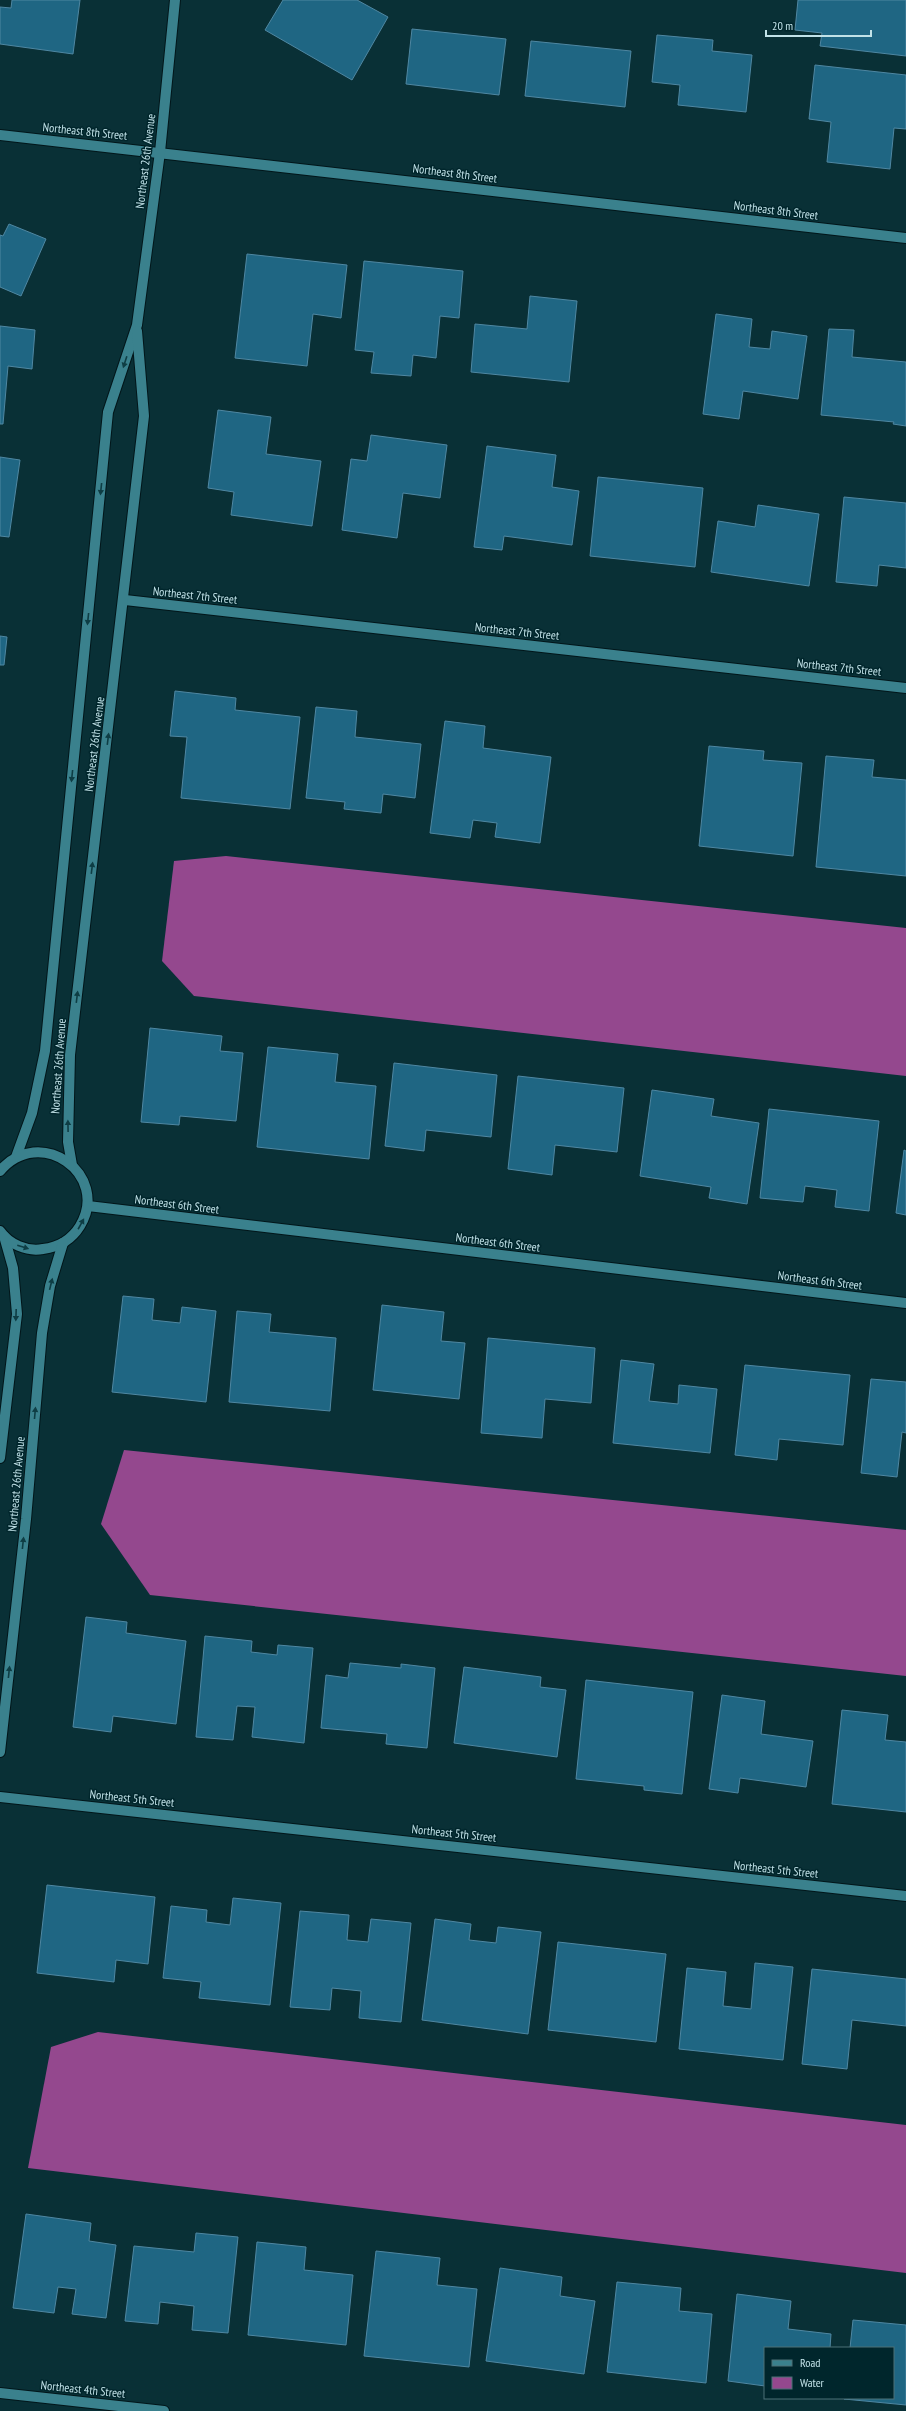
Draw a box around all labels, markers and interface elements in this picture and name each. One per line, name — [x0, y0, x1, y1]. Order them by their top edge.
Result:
scale bar — [766, 12, 871, 38]
text: 20 m — [772, 18, 793, 33]
street label: Northeast 26th Avenue — [132, 113, 158, 209]
street label: Northeast 8th Street — [42, 119, 129, 143]
street label: Northeast 8th Street — [412, 160, 499, 186]
street label: Northeast 8th Street — [733, 197, 820, 223]
one-way arrow — [121, 357, 127, 369]
one-way arrow — [97, 483, 104, 495]
street label: Northeast 7th Street — [152, 583, 239, 607]
one-way arrow — [85, 613, 91, 625]
street label: Northeast 7th Street — [474, 619, 561, 643]
street label: Northeast 7th Street — [796, 655, 883, 679]
street label: Northeast 26th Avenue — [81, 696, 107, 792]
one-way arrow — [105, 733, 111, 745]
one-way arrow — [69, 770, 76, 782]
one-way arrow — [89, 862, 95, 874]
one-way arrow — [74, 991, 80, 1003]
street label: Northeast 26th Avenue — [47, 1018, 69, 1114]
one-way arrow — [65, 1119, 71, 1132]
street label: Northeast 6th Street — [134, 1191, 221, 1217]
one-way arrow — [77, 1219, 84, 1230]
street label: Northeast 6th Street — [455, 1229, 542, 1255]
one-way arrow — [18, 1244, 30, 1250]
street label: Northeast 6th Street — [777, 1267, 864, 1293]
one-way arrow — [48, 1278, 54, 1290]
one-way arrow — [13, 1309, 19, 1322]
one-way arrow — [32, 1407, 38, 1419]
street label: Northeast 26th Avenue — [4, 1436, 28, 1532]
one-way arrow — [20, 1537, 27, 1549]
one-way arrow — [6, 1666, 12, 1678]
street label: Northeast 5th Street — [89, 1786, 176, 1810]
street label: Northeast 5th Street — [411, 1821, 498, 1845]
street label: Northeast 5th Street — [733, 1857, 820, 1881]
legend — [764, 2347, 894, 2399]
text: Road — [800, 2355, 820, 2370]
text: Water — [800, 2375, 825, 2390]
street label: Northeast 4th Street — [40, 2377, 127, 2401]

